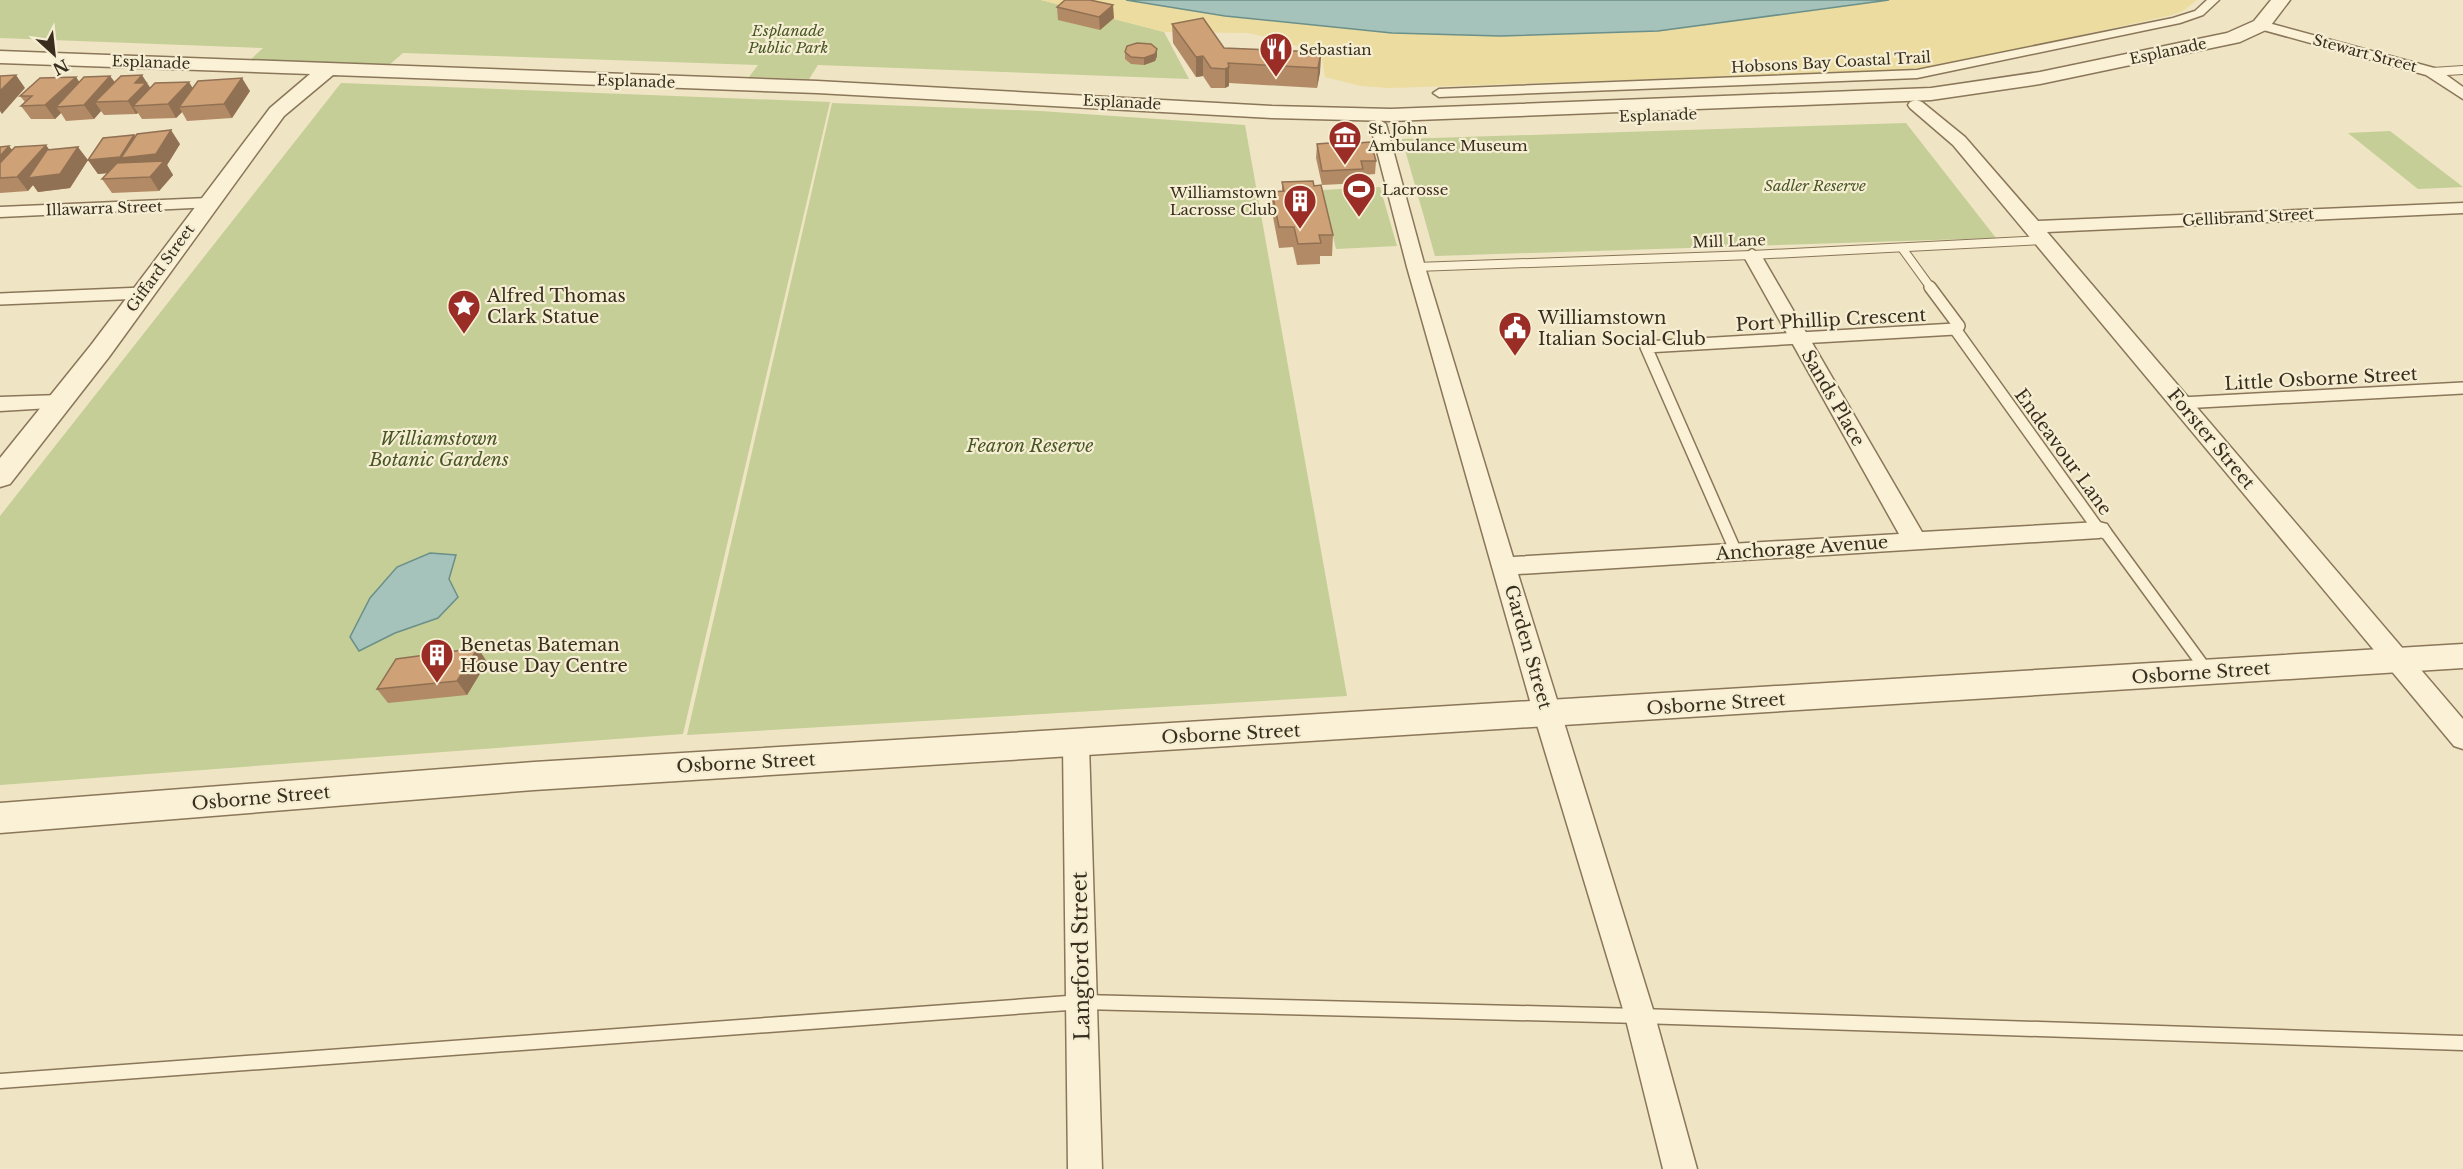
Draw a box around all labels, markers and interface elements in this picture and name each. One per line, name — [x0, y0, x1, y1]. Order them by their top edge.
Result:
park label: Esplanade Public Park — [747, 21, 828, 57]
north arrow — [24, 24, 84, 84]
street label: Stewart Street — [2311, 30, 2419, 76]
restaurant icon: Sebastian — [1258, 31, 1294, 78]
street label: Esplanade — [2128, 34, 2208, 68]
place label: Sebastian — [1299, 40, 1372, 59]
street label: Hobsons Bay Coastal Trail — [1731, 47, 1932, 77]
street label: Esplanade — [111, 51, 191, 73]
text: N — [50, 55, 72, 80]
street label: Esplanade — [596, 70, 676, 92]
street label: Esplanade — [1082, 90, 1162, 114]
street label: Esplanade — [1618, 104, 1698, 126]
museum icon: St. John Ambulance Museum — [1327, 119, 1363, 166]
place label: St. John Ambulance Museum — [1367, 119, 1528, 155]
sports icon: Lacrosse — [1341, 171, 1377, 218]
park label: Sadler Reserve — [1764, 176, 1866, 195]
place label: Lacrosse — [1382, 180, 1448, 199]
place label: Williamstown Lacrosse Club — [1169, 183, 1277, 219]
building icon: Williamstown Lacrosse Club — [1282, 183, 1318, 230]
street label: Illawarra Street — [45, 196, 163, 220]
street label: Gellibrand Street — [2182, 204, 2315, 230]
street label: Giffard Street — [122, 220, 198, 316]
street label: Mill Lane — [1692, 230, 1766, 252]
place label: Alfred Thomas Clark Statue — [486, 285, 626, 328]
place icon: Alfred Thomas Clark Statue — [446, 288, 482, 335]
street label: Port Phillip Crescent — [1735, 304, 1927, 336]
place label: Williamstown Italian Social Club — [1537, 307, 1706, 350]
public building icon: Williamstown Italian Social Club — [1497, 310, 1533, 357]
street label: Sands Place — [1797, 346, 1869, 450]
street label: Little Osborne Street — [2224, 363, 2418, 395]
street label: Endeavour Lane — [2010, 384, 2116, 520]
street label: Forster Street — [2163, 384, 2260, 494]
park label: Williamstown Botanic Gardens — [368, 428, 509, 471]
park label: Fearon Reserve — [966, 435, 1093, 457]
street label: Anchorage Avenue — [1714, 531, 1889, 565]
street label: Garden Street — [1500, 582, 1556, 712]
place label: Benetas Bateman House Day Centre — [460, 634, 628, 677]
building icon: Benetas Bateman House Day Centre — [419, 637, 455, 684]
street label: Osborne Street — [2131, 657, 2271, 689]
street label: Osborne Street — [1646, 688, 1786, 720]
street label: Osborne Street — [1161, 719, 1301, 749]
street label: Osborne Street — [676, 748, 816, 778]
street label: Osborne Street — [191, 781, 332, 815]
street label: Langford Street — [1067, 871, 1095, 1041]

